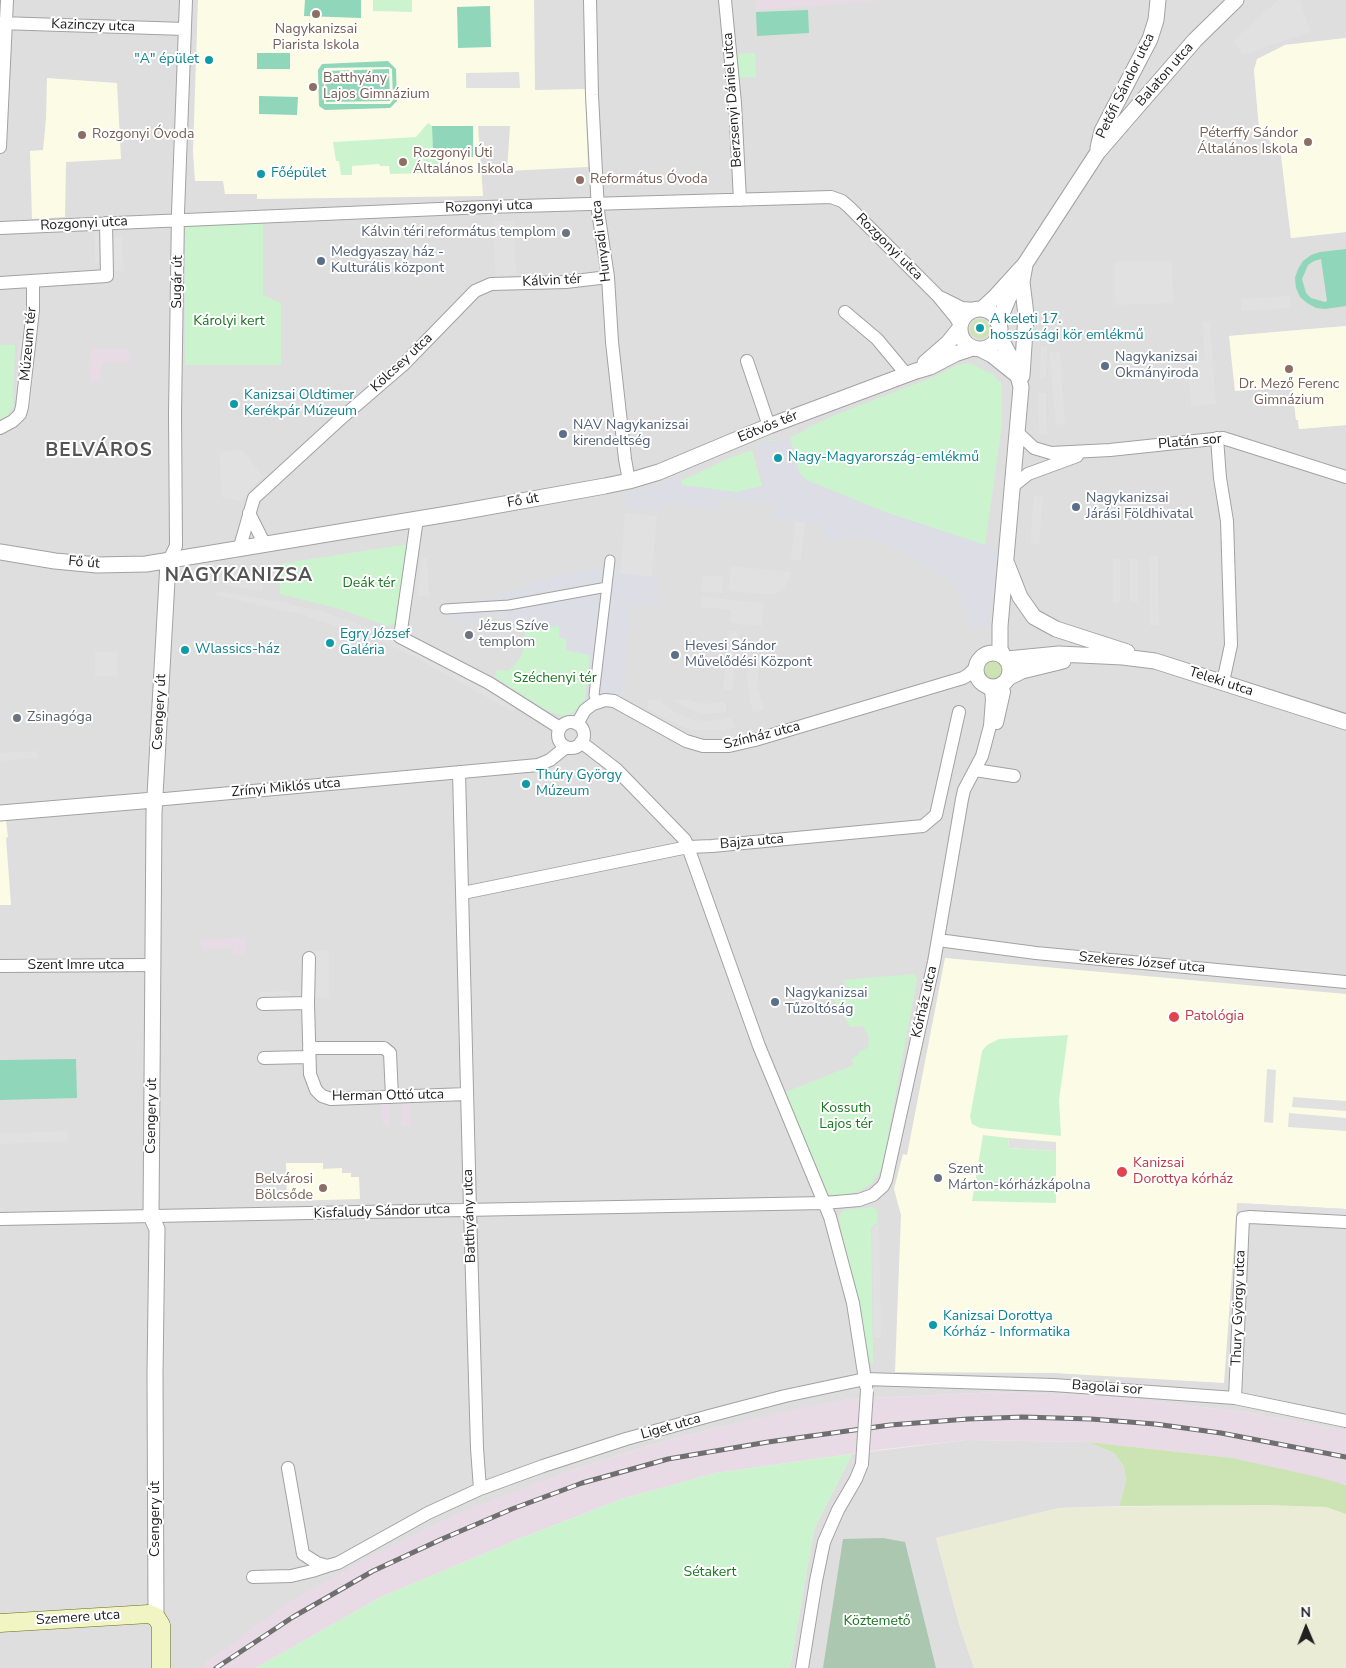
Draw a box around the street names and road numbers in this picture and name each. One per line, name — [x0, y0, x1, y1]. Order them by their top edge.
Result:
street label: Kazinczy utca — [51, 16, 135, 36]
street label: Petőfi Sándor utca — [1093, 31, 1159, 141]
street label: Berzsenyi Dániel utca — [720, 32, 746, 168]
street label: Balaton utca — [1133, 40, 1197, 110]
street label: Rozgonyi utca — [445, 197, 533, 217]
street label: Hunyadi utca — [589, 199, 615, 283]
street label: Rozgonyi utca — [852, 210, 926, 284]
street label: Rozgonyi utca — [40, 213, 128, 235]
street label: Sugár út — [169, 255, 187, 309]
street label: Kálvin tér — [522, 271, 582, 291]
street label: Múzeum tér — [17, 306, 41, 382]
street label: Kölcsey utca — [368, 330, 436, 396]
street label: Eötvös tér — [735, 407, 801, 447]
street label: Platán sor — [1157, 431, 1223, 453]
street label: Fő út — [506, 490, 540, 512]
street label: Fő út — [68, 553, 100, 573]
street label: Teleki utca — [1187, 664, 1255, 700]
street label: Csengery út — [150, 674, 170, 750]
street label: Színház utca — [722, 718, 802, 754]
street label: Zrínyi Miklós utca — [231, 775, 341, 801]
street label: Bajza utca — [719, 831, 785, 853]
street label: Szekeres József utca — [1078, 949, 1206, 977]
street label: Szent Imre utca — [28, 958, 124, 974]
street label: Kórház utca — [909, 964, 941, 1040]
street label: Csengery út — [143, 1078, 161, 1154]
street label: Herman Ottó utca — [332, 1087, 444, 1105]
street label: Batthyány utca — [460, 1169, 480, 1263]
street label: Kisfaludy Sándor utca — [313, 1201, 451, 1223]
street label: Thury György utca — [1229, 1250, 1249, 1366]
street label: Bagolai sor — [1071, 1377, 1143, 1399]
street label: Liget utca — [639, 1410, 703, 1444]
street label: Csengery út — [148, 1481, 164, 1557]
street label: Szemere utca — [35, 1607, 121, 1629]

